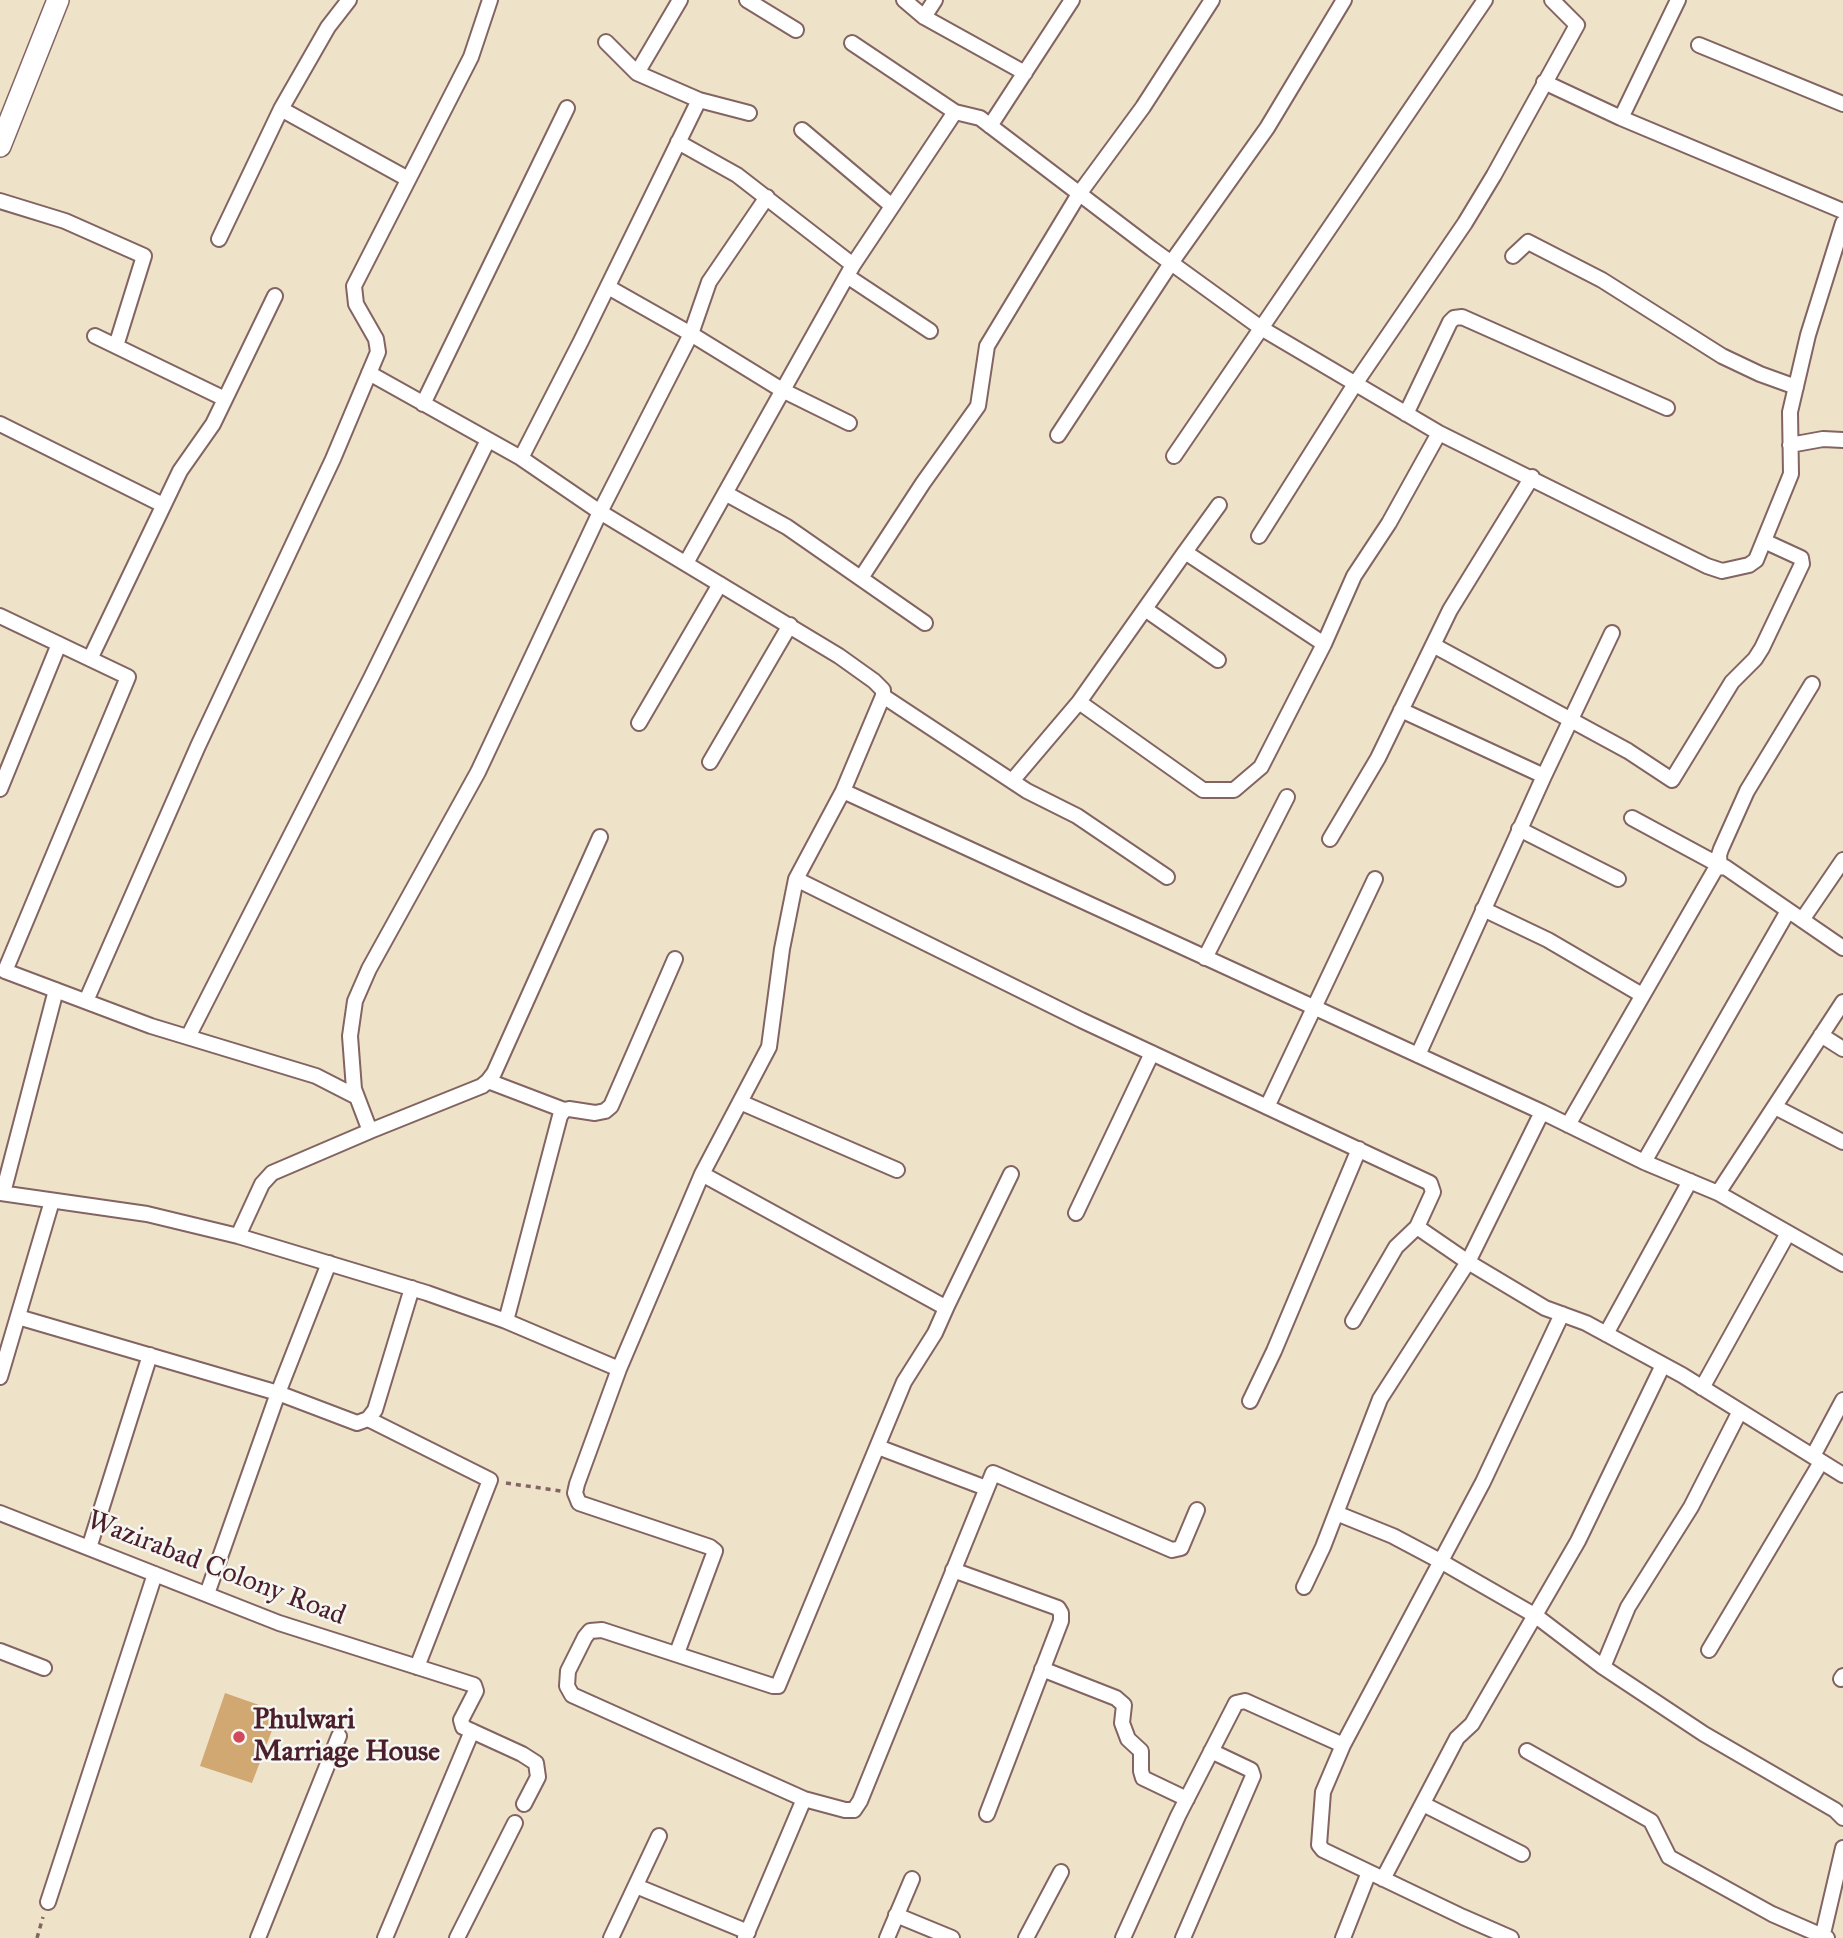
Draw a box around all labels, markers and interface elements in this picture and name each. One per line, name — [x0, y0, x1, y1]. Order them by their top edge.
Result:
street label: Wazirabad Colony Road — [82, 1504, 350, 1634]
place label: Phulwari Marriage House — [253, 1704, 440, 1770]
marker: Phulwari Marriage House — [231, 1729, 247, 1745]

